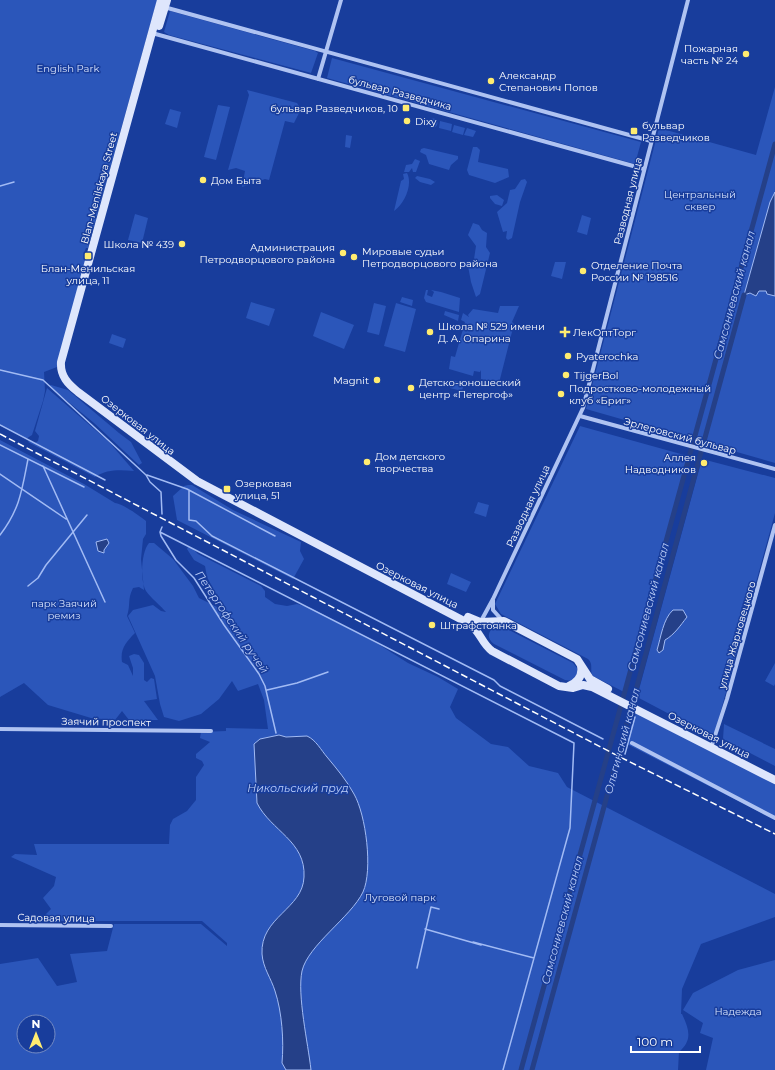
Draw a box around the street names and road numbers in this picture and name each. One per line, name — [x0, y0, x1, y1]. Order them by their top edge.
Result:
street label: бульвар Разведчика — [347, 73, 453, 113]
street label: Blan-Menilskaya Street — [78, 131, 120, 245]
street label: Разводная улица — [611, 156, 645, 246]
street label: Озерковая улица — [98, 392, 178, 458]
street label: Эрлеровский бульвар — [622, 415, 738, 457]
street label: Разводная улица — [503, 463, 553, 549]
street label: Озерковая улица — [374, 559, 460, 611]
street label: улица Жарновецкого — [715, 580, 759, 691]
street label: Озерковая улица — [666, 709, 752, 761]
street label: Заячий проспект — [61, 715, 151, 729]
street label: Садовая улица — [17, 911, 95, 925]

